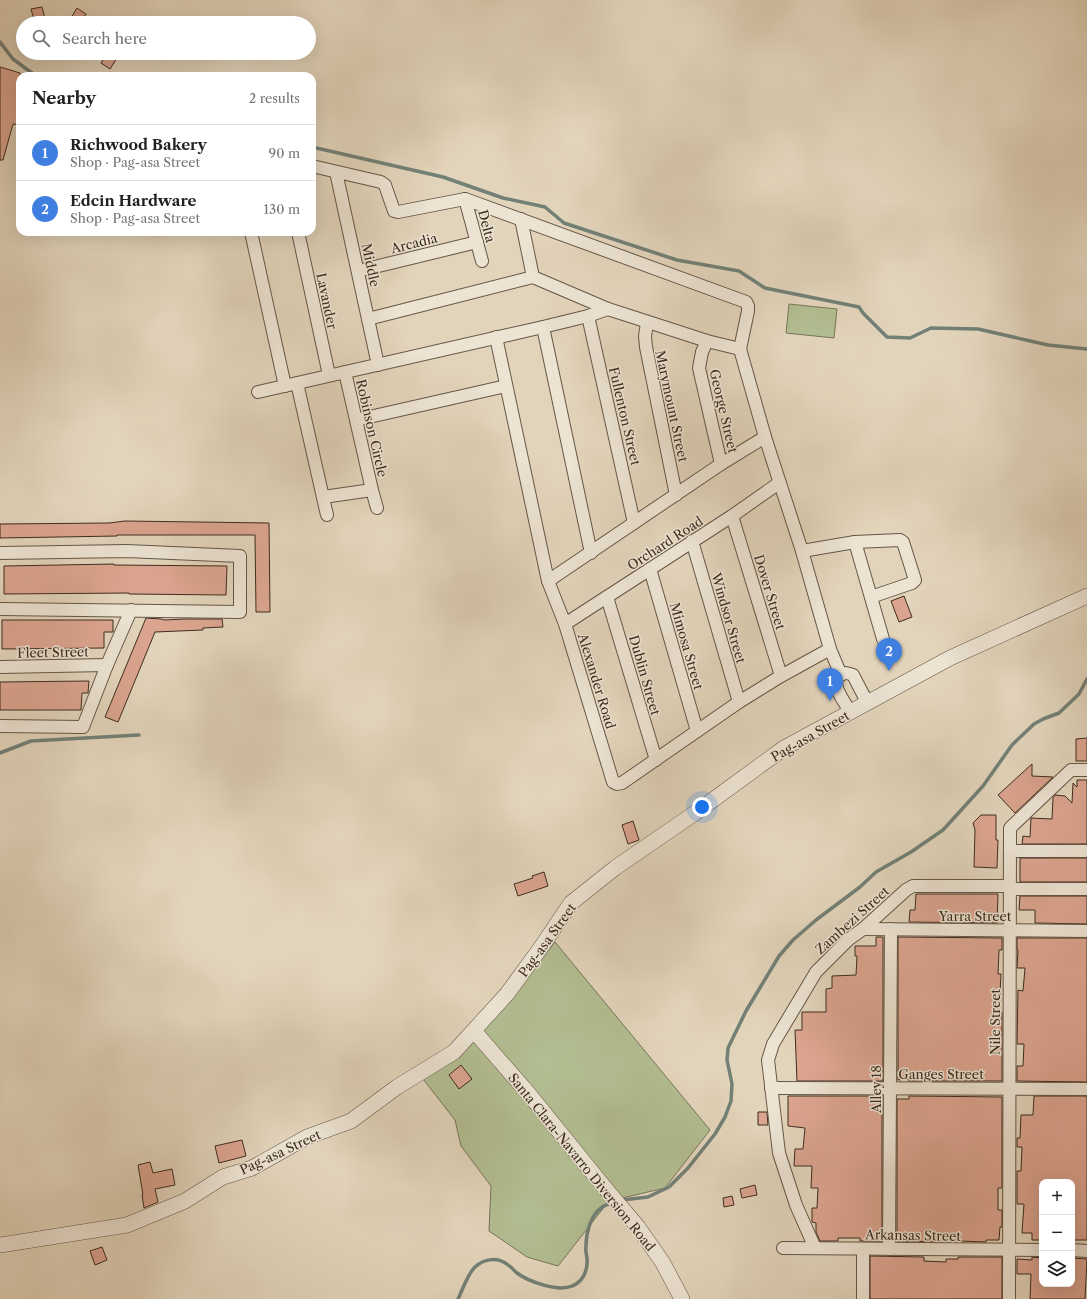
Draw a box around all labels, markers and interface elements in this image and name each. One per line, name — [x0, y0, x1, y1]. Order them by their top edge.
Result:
search box — [16, 16, 316, 60]
icon: search — [30, 27, 52, 49]
text: Search here — [62, 29, 147, 48]
text: Nearby — [32, 88, 96, 108]
text: 2 results — [249, 90, 300, 106]
text: Richwood Bakery — [70, 135, 207, 154]
text: 1 — [42, 145, 48, 161]
text: 90 m — [269, 145, 300, 161]
text: Shop · Pag-asa Street — [70, 154, 200, 170]
text: Edcin Hardware — [70, 191, 197, 210]
text: 2 — [41, 201, 49, 217]
text: 130 m — [264, 201, 300, 217]
street label: Delta — [475, 208, 499, 244]
text: Shop · Pag-asa Street — [70, 210, 200, 226]
street label: Arcadia — [388, 229, 439, 257]
street label: Middle — [359, 242, 383, 288]
street label: Lavander — [313, 271, 341, 331]
street label: Marymount Street — [652, 349, 692, 464]
street label: Fullenton Street — [606, 365, 644, 467]
street label: George Street — [707, 368, 742, 455]
street label: Robinson Circle — [353, 378, 391, 478]
street label: Orchard Road — [624, 513, 706, 573]
street label: Dover Street — [751, 553, 789, 632]
street label: Windsor Street — [708, 570, 750, 665]
street label: Mimosa Street — [667, 601, 707, 692]
street label: Alexander Road — [575, 630, 619, 731]
street label: Dublin Street — [626, 633, 664, 717]
pin: 2 — [876, 638, 902, 671]
street label: Fleet Street — [17, 643, 89, 661]
pin: 1 — [817, 668, 843, 701]
street label: Pag-asa Street — [768, 707, 852, 765]
your location — [692, 797, 712, 817]
street label: Zambezi Street — [812, 882, 893, 957]
street label: Pag-asa Street — [515, 900, 579, 980]
street label: Yarra Street — [938, 908, 1012, 924]
street label: Nile Street — [987, 989, 1003, 1055]
street label: Alley 18 — [868, 1065, 884, 1114]
street label: Ganges Street — [898, 1066, 984, 1082]
street label: Santa Clara-Navarro Diversion Road — [505, 1070, 659, 1254]
street label: Pag-asa Street — [237, 1126, 323, 1178]
map controls — [1039, 1179, 1075, 1287]
button: + — [1039, 1179, 1075, 1215]
button: − — [1039, 1215, 1075, 1251]
street label: Arkansas Street — [864, 1226, 961, 1244]
button: layers — [1039, 1251, 1075, 1287]

